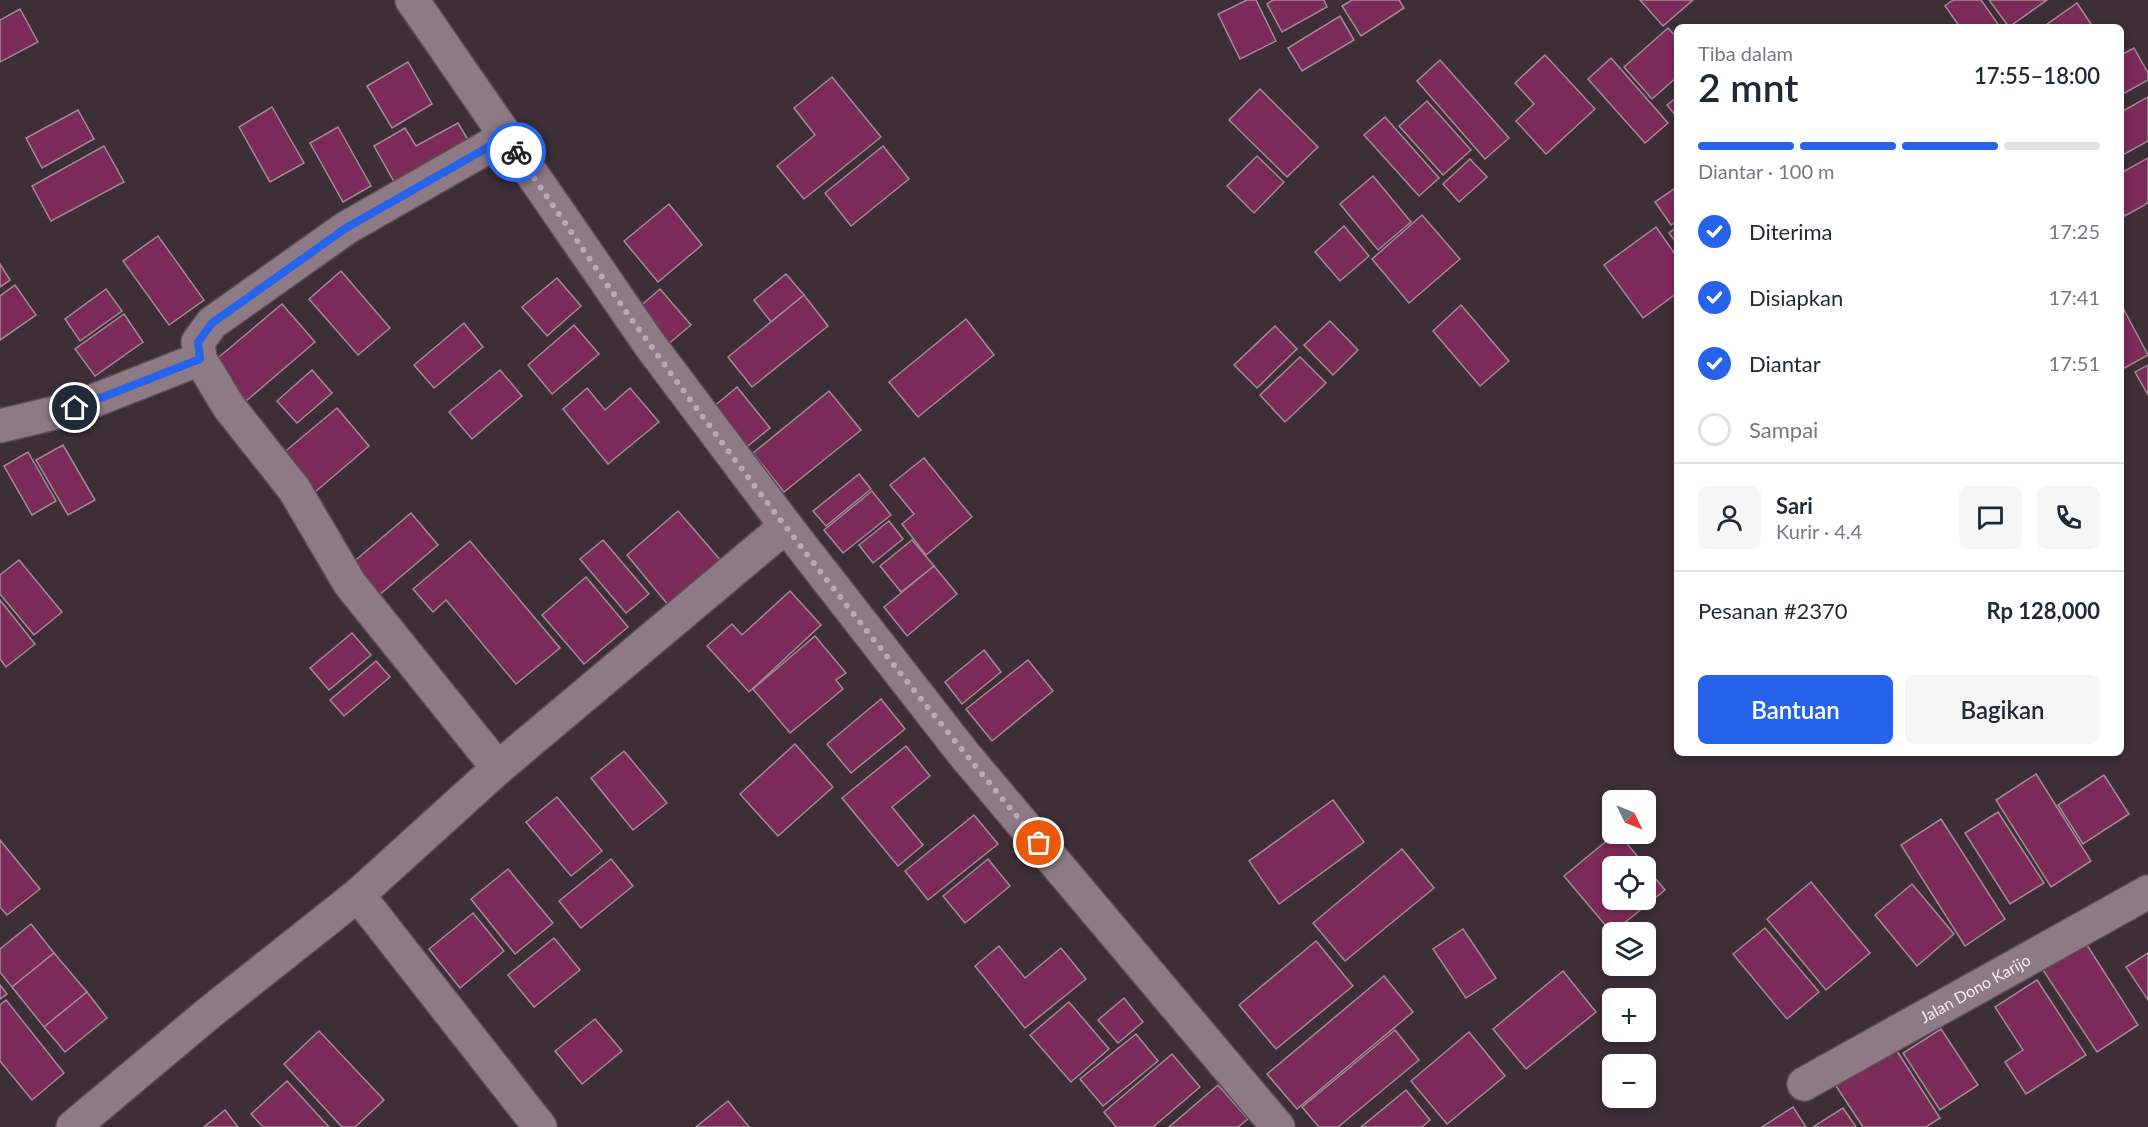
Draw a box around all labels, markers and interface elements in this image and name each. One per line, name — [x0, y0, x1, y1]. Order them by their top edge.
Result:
text: Tiba dalam — [1698, 41, 1793, 65]
text: 17:55–18:00 — [1974, 62, 2100, 89]
text: 2 mnt — [1698, 64, 1799, 110]
courier — [486, 122, 546, 182]
icon: bike — [500, 136, 533, 169]
text: Diantar · 100 m — [1698, 159, 1835, 183]
icon: check — [1698, 215, 1731, 248]
text: Diterima — [1749, 218, 1833, 245]
text: 17:25 — [2049, 219, 2100, 243]
icon: check — [1698, 281, 1731, 314]
text: Disiapkan — [1749, 284, 1843, 311]
text: 17:41 — [2049, 285, 2100, 309]
icon: check — [1698, 347, 1731, 380]
text: Diantar — [1749, 350, 1821, 377]
text: 17:51 — [2049, 351, 2100, 375]
pin — [49, 382, 100, 433]
icon: home — [58, 391, 91, 424]
text: Sampai — [1749, 416, 1818, 443]
button: person — [1698, 486, 1761, 549]
button: chat — [1959, 486, 2022, 549]
button: phone — [2037, 486, 2100, 549]
text: Sari — [1776, 492, 1813, 519]
text: Kurir · 4.4 — [1776, 519, 1862, 543]
text: Pesanan #2370 — [1698, 597, 1848, 624]
text: Rp 128,000 — [1986, 597, 2100, 624]
button: Bantuan — [1698, 675, 1893, 744]
button: Bagikan — [1905, 675, 2100, 744]
north arrow — [1602, 790, 1656, 844]
map controls — [1602, 790, 1656, 1108]
pin — [1013, 817, 1064, 868]
icon: bag — [1022, 826, 1055, 859]
button: locate — [1602, 856, 1656, 910]
button: layers — [1602, 922, 1656, 976]
street label: Jalan Dono Karijo — [1916, 950, 2033, 1026]
button: + — [1602, 988, 1656, 1042]
button: − — [1602, 1054, 1656, 1108]

